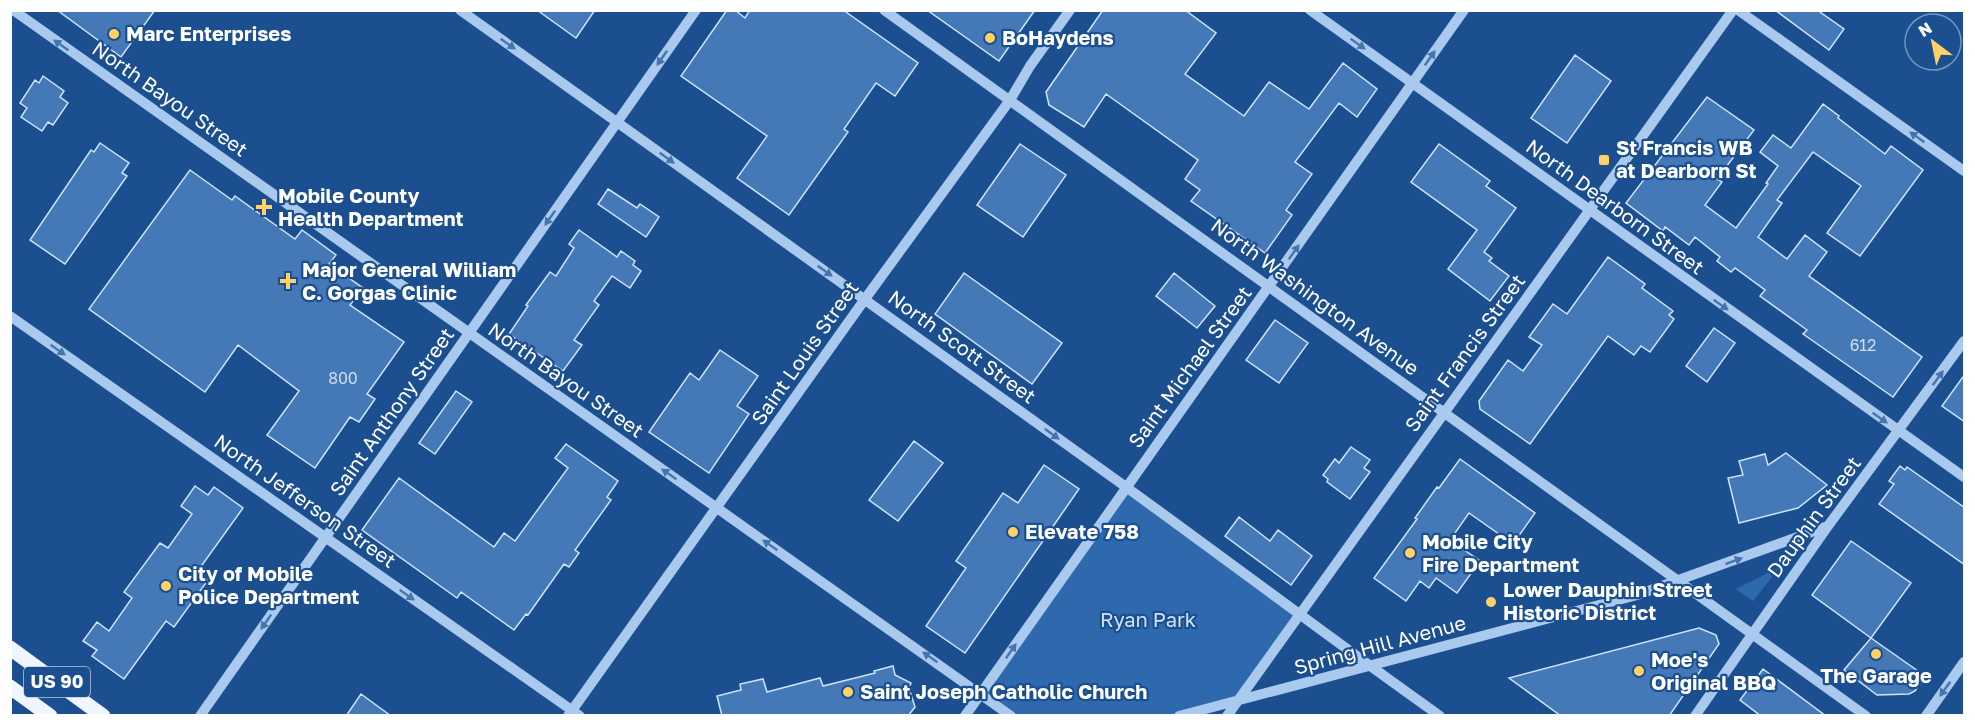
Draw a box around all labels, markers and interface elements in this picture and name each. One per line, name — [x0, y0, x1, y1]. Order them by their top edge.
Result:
north arrow — [1903, 12, 1963, 72]
text: N — [1915, 18, 1936, 41]
place label: Marc Enterprises — [126, 21, 291, 45]
place label: BoHaydens — [1002, 25, 1114, 49]
marker: Marc Enterprises — [107, 27, 121, 41]
marker: BoHaydens — [983, 31, 997, 45]
street label: North Bayou Street — [88, 36, 253, 161]
one-way arrow — [500, 38, 515, 50]
one-way arrow — [1349, 38, 1365, 50]
one-way arrow — [54, 39, 69, 51]
one-way arrow — [656, 50, 668, 66]
one-way arrow — [1424, 50, 1436, 66]
one-way arrow — [1909, 131, 1925, 143]
street label: North Dearborn Street — [1522, 134, 1709, 279]
place label: St Francis WB at Dearborn St — [1616, 135, 1757, 182]
one-way arrow — [659, 151, 674, 163]
marker: St Francis WB at Dearborn St — [1597, 153, 1611, 167]
place label: Mobile County Health Department — [278, 183, 464, 230]
marker: Mobile County Health Department — [255, 198, 273, 216]
one-way arrow — [544, 209, 556, 225]
street label: North Washington Avenue — [1207, 213, 1424, 380]
one-way arrow — [1288, 244, 1300, 260]
place label: Major General William C. Gorgas Clinic — [302, 257, 516, 304]
one-way arrow — [817, 265, 833, 277]
street label: Saint Francis Street — [1399, 269, 1529, 436]
marker: Major General William C. Gorgas Clinic — [279, 272, 297, 290]
street label: Saint Louis Street — [746, 276, 863, 429]
street label: Saint Michael Street — [1123, 281, 1256, 452]
street label: North Scott Street — [884, 285, 1041, 408]
one-way arrow — [1713, 299, 1729, 311]
street label: North Bayou Street — [484, 317, 649, 442]
street label: Saint Anthony Street — [324, 323, 458, 500]
house number: 612 — [1850, 335, 1876, 355]
one-way arrow — [50, 344, 66, 356]
house number: 800 — [328, 368, 358, 388]
one-way arrow — [1931, 370, 1943, 386]
one-way arrow — [1872, 412, 1888, 424]
street label: North Jefferson Street — [210, 428, 401, 572]
one-way arrow — [1043, 428, 1059, 440]
street label: Dauphin Street — [1761, 451, 1865, 582]
one-way arrow — [662, 468, 678, 480]
place label: Elevate 758 — [1025, 519, 1139, 543]
marker: Elevate 758 — [1006, 525, 1020, 539]
place label: Mobile City Fire Department — [1422, 529, 1579, 576]
one-way arrow — [763, 539, 779, 551]
marker: Mobile City Fire Department — [1403, 546, 1417, 560]
one-way arrow — [1725, 556, 1743, 566]
place label: City of Mobile Police Department — [178, 561, 359, 608]
place label: Lower Dauphin Street Historic District — [1503, 577, 1712, 624]
marker: City of Mobile Police Department — [159, 579, 173, 593]
one-way arrow — [399, 589, 415, 600]
marker: Lower Dauphin Street Historic District — [1484, 595, 1498, 609]
park label: Ryan Park — [1100, 607, 1196, 631]
street label: Spring Hill Avenue — [1291, 610, 1468, 679]
one-way arrow — [261, 614, 272, 630]
one-way arrow — [1005, 643, 1017, 659]
place label: Moe's Original BBQ — [1651, 647, 1776, 694]
marker: The Garage — [1869, 647, 1883, 661]
one-way arrow — [922, 651, 938, 663]
place label: The Garage — [1820, 663, 1932, 687]
marker: Moe's Original BBQ — [1632, 664, 1646, 678]
road number: US 90 — [24, 667, 90, 697]
place label: Saint Joseph Catholic Church — [860, 679, 1147, 703]
one-way arrow — [1939, 680, 1951, 696]
marker: Saint Joseph Catholic Church — [841, 685, 855, 699]

